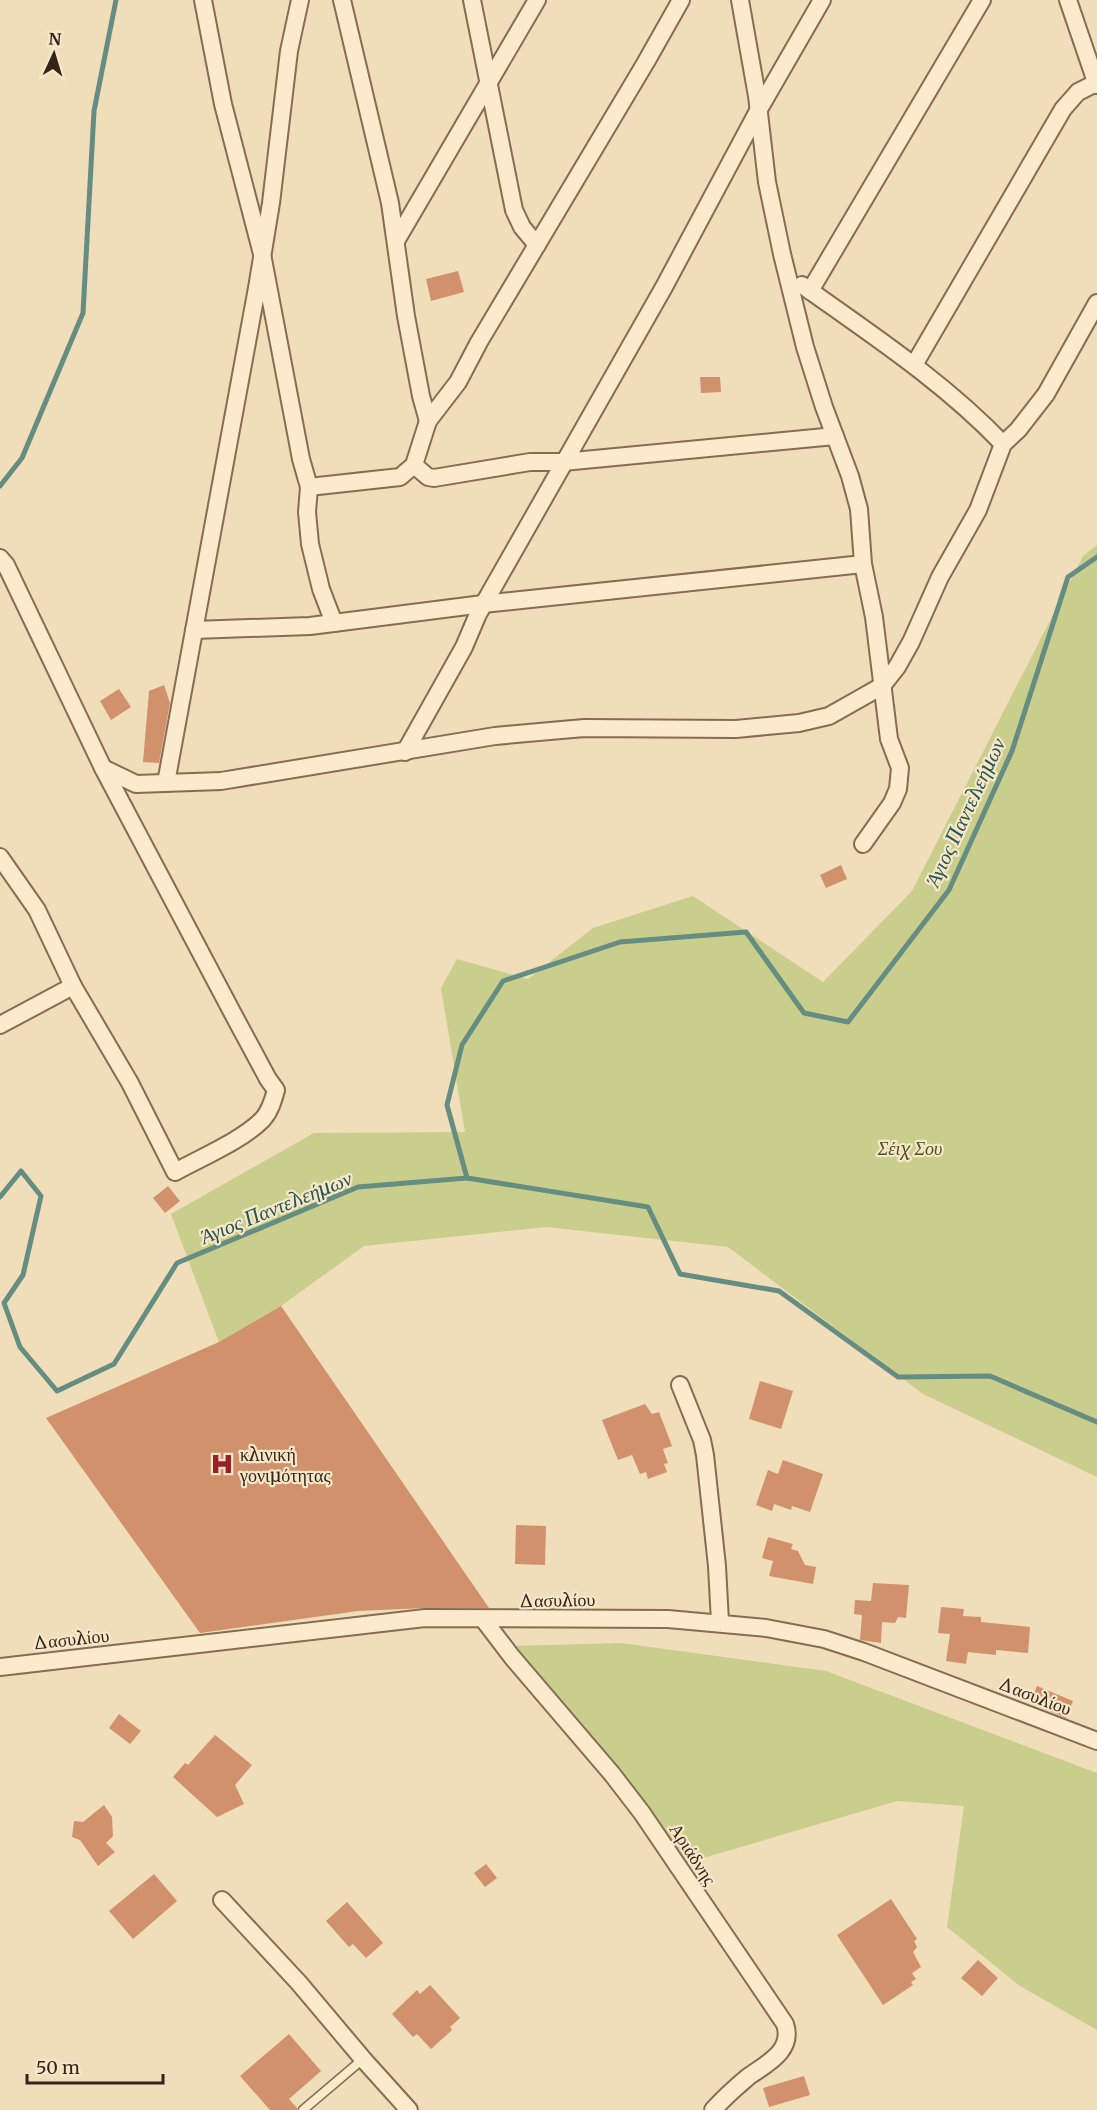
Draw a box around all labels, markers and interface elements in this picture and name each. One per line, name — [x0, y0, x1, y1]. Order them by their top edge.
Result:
north arrow — [24, 24, 84, 84]
text: N — [48, 29, 62, 49]
water label: Άγιος Παντελεήμων — [919, 734, 1010, 892]
park label: Σέιχ Σου — [877, 1137, 942, 1160]
water label: Άγιος Παντελεήμων — [195, 1165, 356, 1250]
place label: κλινική γονιμότητας — [239, 1443, 331, 1487]
hospital icon: κλινική γονιμότητας — [209, 1451, 235, 1477]
street label: Δασυλίου — [519, 1588, 596, 1612]
street label: Δασυλίου — [32, 1624, 110, 1654]
street label: Δασυλίου — [995, 1672, 1075, 1720]
street label: Αριάδνης — [664, 1819, 722, 1889]
scale bar — [27, 2047, 164, 2085]
text: 50 m — [36, 2056, 80, 2079]

